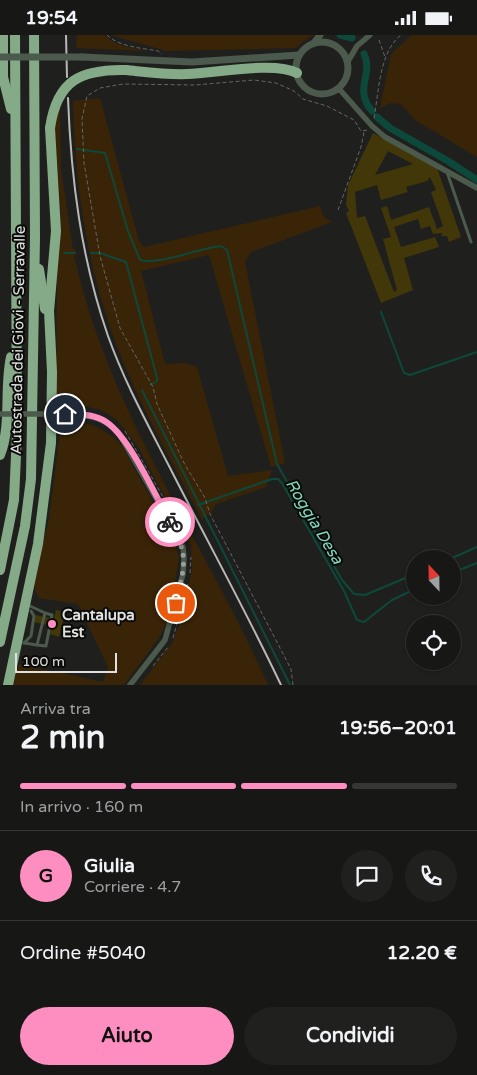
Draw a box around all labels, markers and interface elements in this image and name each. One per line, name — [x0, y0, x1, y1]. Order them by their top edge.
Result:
text: 19:54 — [25, 7, 78, 29]
street label: Autostrada dei Giovi - Serravalle — [7, 225, 29, 455]
pin — [44, 393, 86, 435]
icon: home — [51, 400, 79, 428]
water label: Roggia Desa — [281, 475, 348, 569]
courier — [145, 497, 195, 547]
icon: bike — [156, 508, 184, 536]
north arrow — [406, 550, 461, 605]
map controls — [406, 550, 461, 670]
pin — [155, 582, 197, 624]
icon: bag — [162, 589, 190, 617]
place label: Cantalupa Est — [62, 606, 135, 641]
button: locate — [406, 615, 461, 670]
marker: Cantalupa Est — [46, 618, 58, 630]
scale bar — [15, 650, 118, 673]
text: 100 m — [22, 653, 65, 670]
text: Arriva tra — [20, 699, 91, 719]
text: 19:56–20:01 — [339, 717, 457, 739]
text: 2 min — [20, 719, 105, 757]
text: In arrivo · 160 m — [20, 797, 143, 817]
button: chat — [341, 850, 393, 902]
button: phone — [405, 850, 457, 902]
text: Giulia — [84, 855, 135, 877]
text: G — [39, 865, 53, 887]
text: Corriere · 4.7 — [84, 877, 181, 897]
text: Ordine #5040 — [20, 942, 146, 964]
text: 12.20 € — [386, 942, 457, 964]
button: Aiuto — [20, 1007, 234, 1065]
button: Condividi — [244, 1007, 457, 1065]

